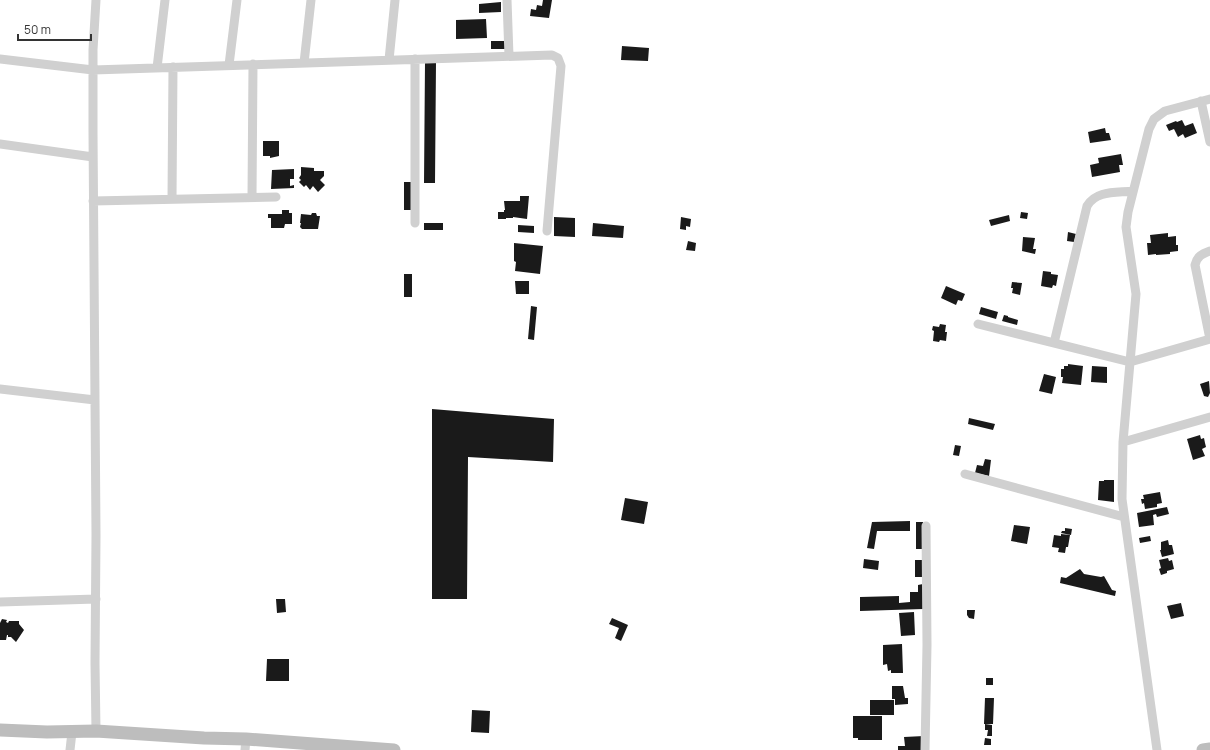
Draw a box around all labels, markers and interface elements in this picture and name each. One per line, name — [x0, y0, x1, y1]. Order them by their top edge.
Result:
scale bar — [18, 16, 91, 42]
text: 50 m — [24, 21, 51, 38]

